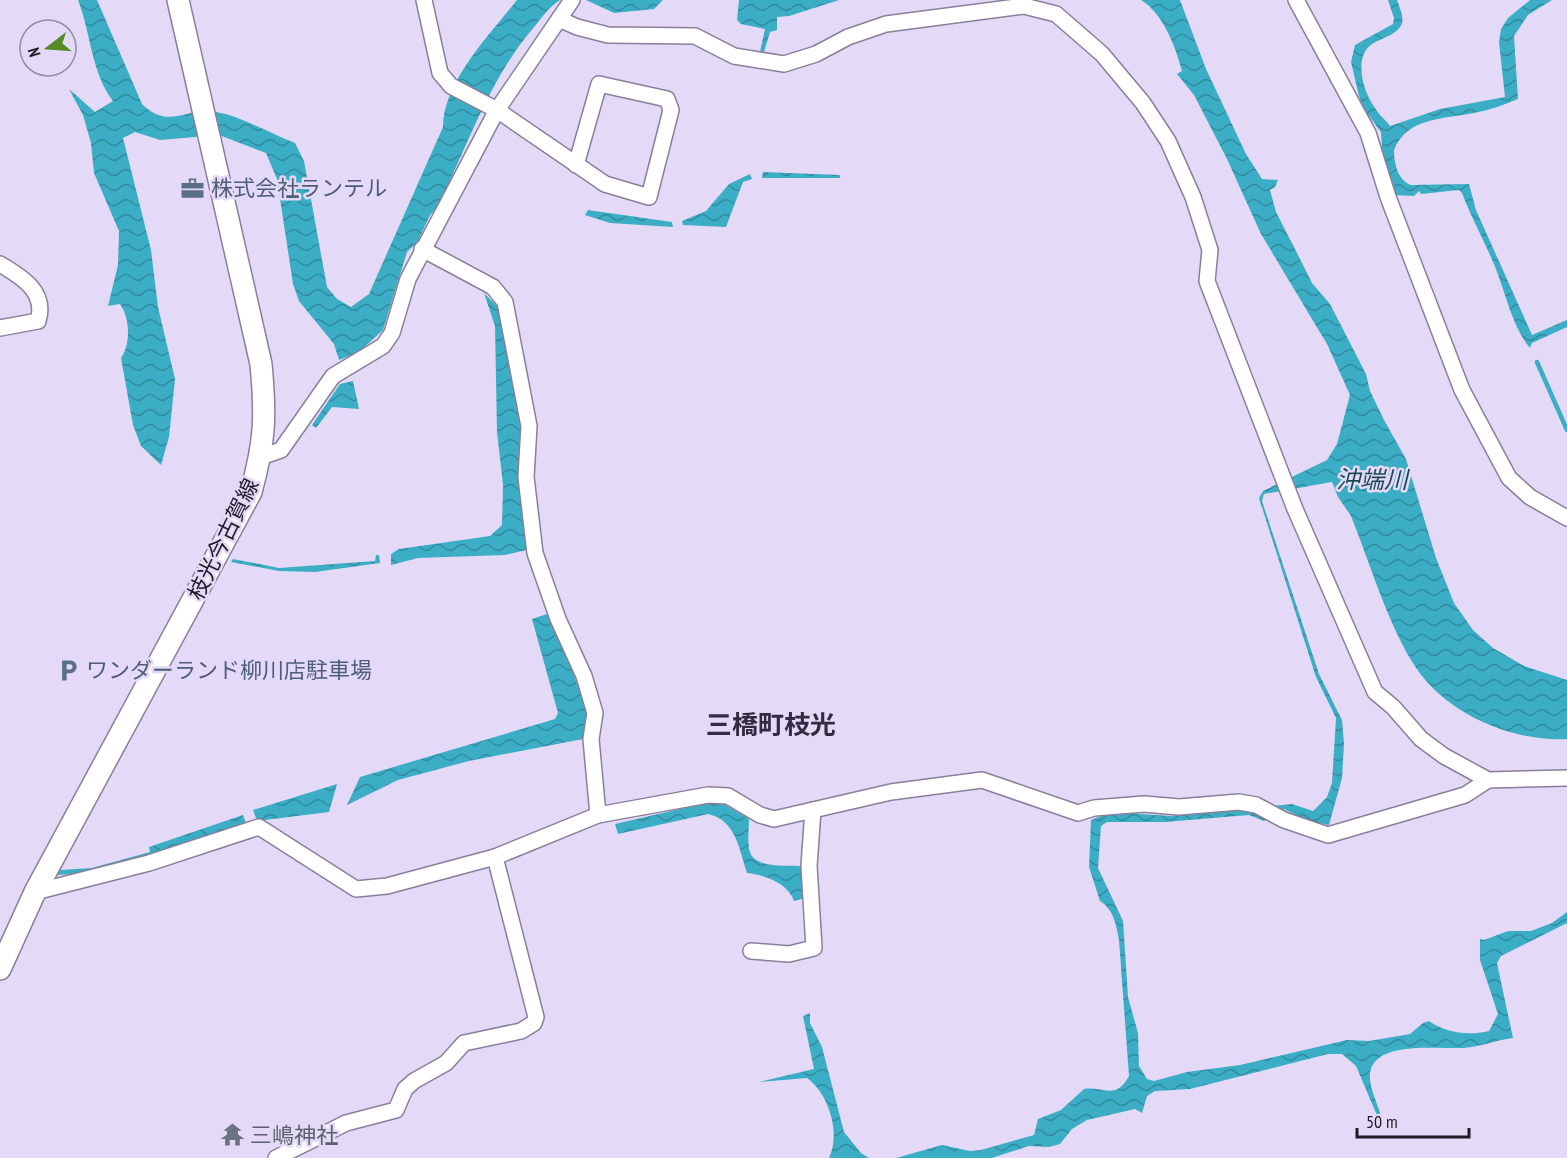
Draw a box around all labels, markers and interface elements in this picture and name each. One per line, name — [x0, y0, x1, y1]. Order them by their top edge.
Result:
north arrow — [18, 18, 78, 78]
text: N — [23, 45, 44, 59]
place label: 株式会社ランテル — [211, 174, 387, 202]
office icon: 株式会社ランテル — [180, 175, 206, 201]
water label: 沖端川 — [1336, 464, 1411, 495]
street label: 枝光今古賀線 — [181, 474, 265, 604]
place label: ワンダーランド柳川店駐車場 — [86, 656, 372, 684]
parking icon: ワンダーランド柳川店駐車場 — [55, 657, 81, 683]
district label: 三橋町枝光 — [706, 708, 836, 741]
scale bar — [1357, 1101, 1470, 1139]
text: 50 m — [1366, 1110, 1398, 1133]
place label: 三嶋神社 — [250, 1121, 338, 1149]
temple icon: 三嶋神社 — [219, 1122, 245, 1148]

